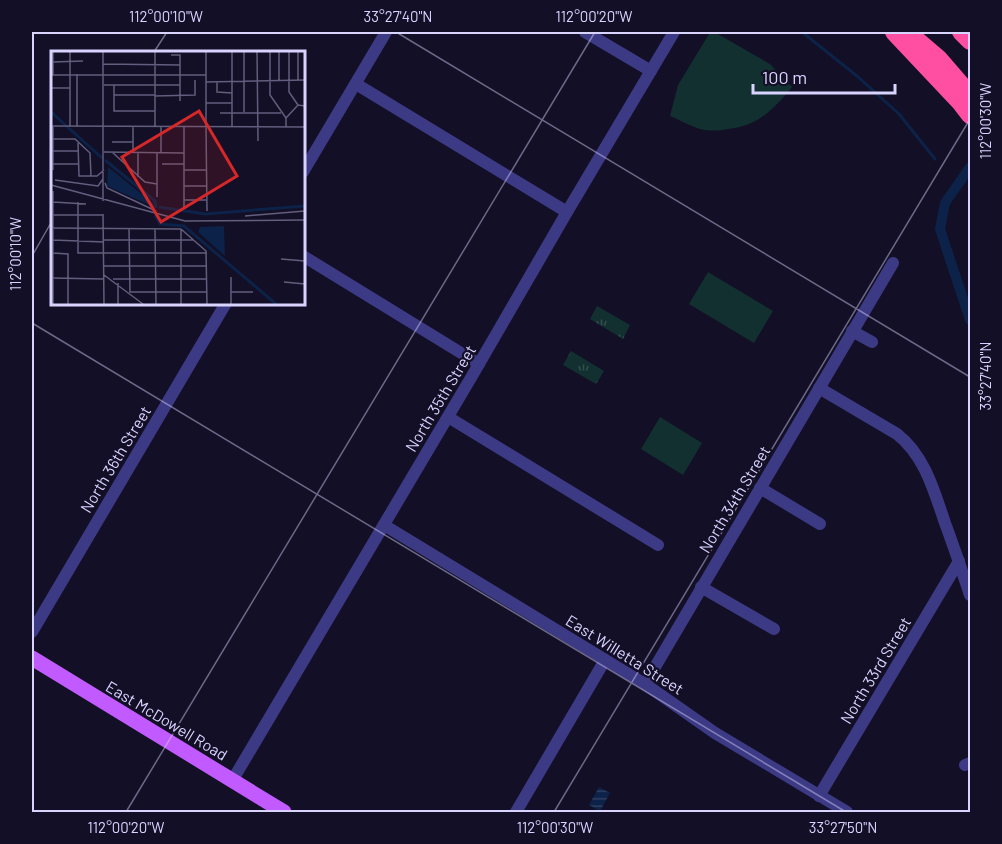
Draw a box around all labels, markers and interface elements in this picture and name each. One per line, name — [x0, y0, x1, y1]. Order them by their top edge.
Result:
text: 112°00'10"W — [129, 7, 203, 25]
text: 33°27'40"N — [364, 7, 432, 25]
text: 112°00'20"W — [556, 7, 632, 25]
inset map — [51, 51, 304, 304]
scale bar — [753, 57, 896, 95]
text: 100 m — [762, 66, 807, 88]
text: 112°00'30"W — [976, 83, 994, 159]
text: 112°00'10"W — [6, 217, 24, 291]
street label: North 35th Street — [401, 341, 479, 455]
text: 33°27'40"N — [976, 342, 994, 410]
street label: North 36th Street — [76, 402, 154, 516]
street label: North 34th Street — [695, 442, 773, 556]
street label: East Willetta Street — [563, 610, 687, 698]
street label: North 33rd Street — [836, 613, 914, 727]
street label: East McDowell Road — [103, 676, 231, 764]
text: 112°00'20"W — [88, 818, 164, 836]
text: 112°00'30"W — [517, 818, 593, 836]
text: 33°27'50"N — [809, 818, 877, 836]

